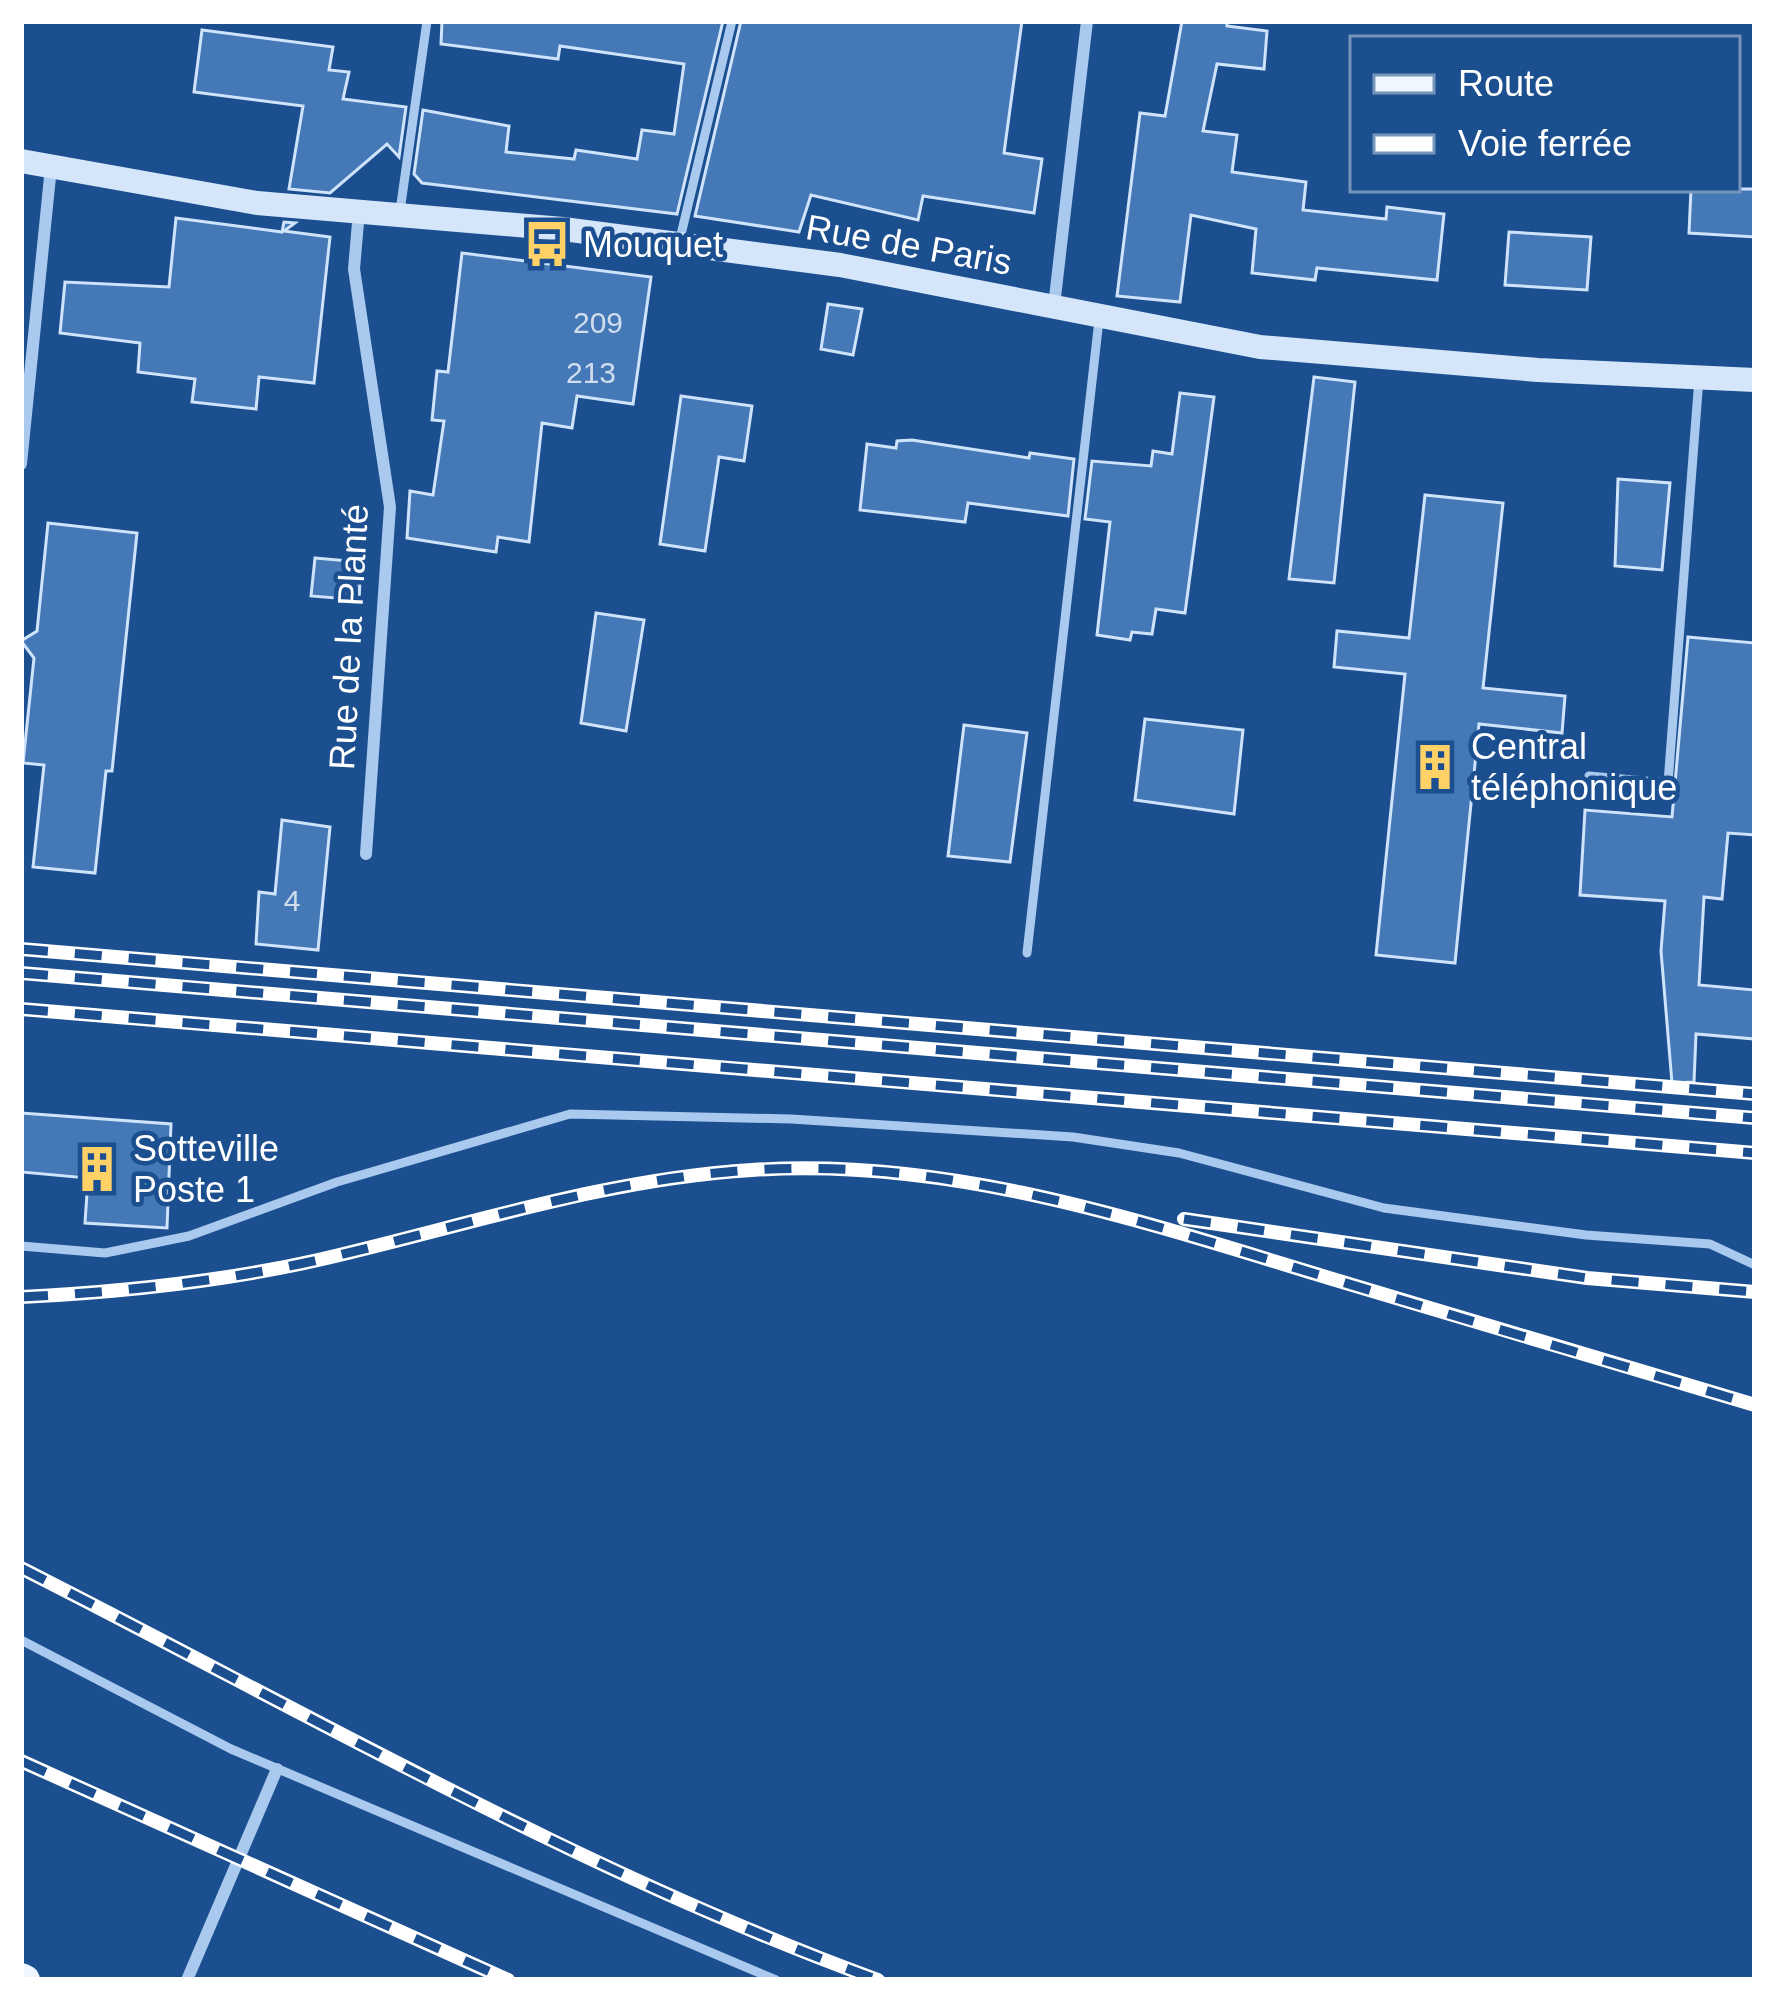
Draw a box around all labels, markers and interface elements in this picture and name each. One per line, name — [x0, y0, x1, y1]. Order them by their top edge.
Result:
legend — [1350, 36, 1740, 192]
text: Route — [1458, 63, 1554, 104]
text: Voie ferrée — [1458, 123, 1632, 164]
street label: Rue de Paris — [803, 206, 1015, 283]
bus stop icon: Mouquet — [522, 219, 572, 269]
place label: Mouquet — [583, 224, 723, 265]
house number: 209 — [573, 306, 623, 339]
house number: 213 — [566, 356, 616, 389]
street label: Rue de la Planté — [321, 503, 376, 771]
place label: Central téléphonique — [1471, 726, 1677, 808]
building icon: Central téléphonique — [1410, 742, 1460, 792]
house number: 4 — [284, 884, 300, 917]
place label: Sotteville Poste 1 — [133, 1128, 279, 1210]
building icon: Sotteville Poste 1 — [72, 1144, 122, 1194]

